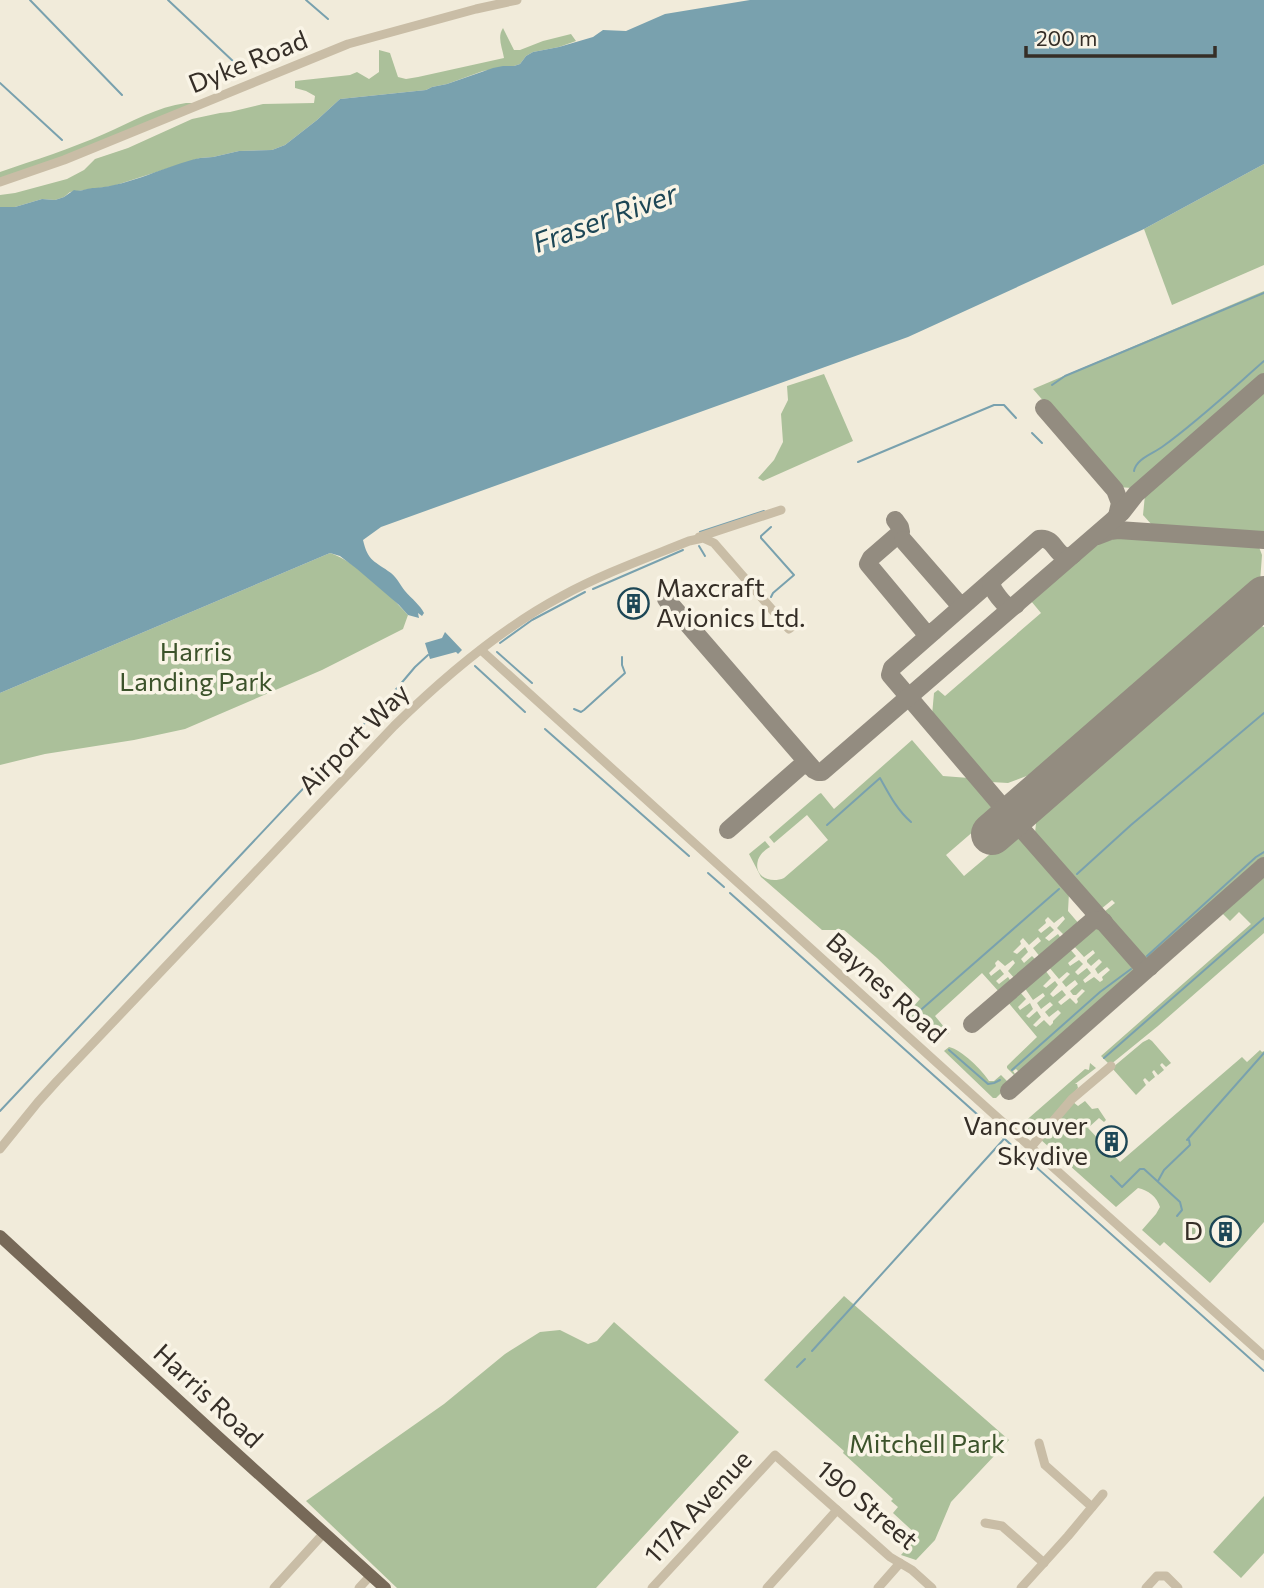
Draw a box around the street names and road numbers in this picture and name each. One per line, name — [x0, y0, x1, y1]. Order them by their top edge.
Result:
street label: Dyke Road — [183, 23, 311, 98]
street label: Airport Way — [291, 676, 415, 800]
street label: Baynes Road — [821, 925, 953, 1048]
street label: Harris Road — [148, 1336, 270, 1453]
street label: 117A Avenue — [637, 1443, 757, 1569]
street label: 190 Street — [811, 1453, 925, 1555]

